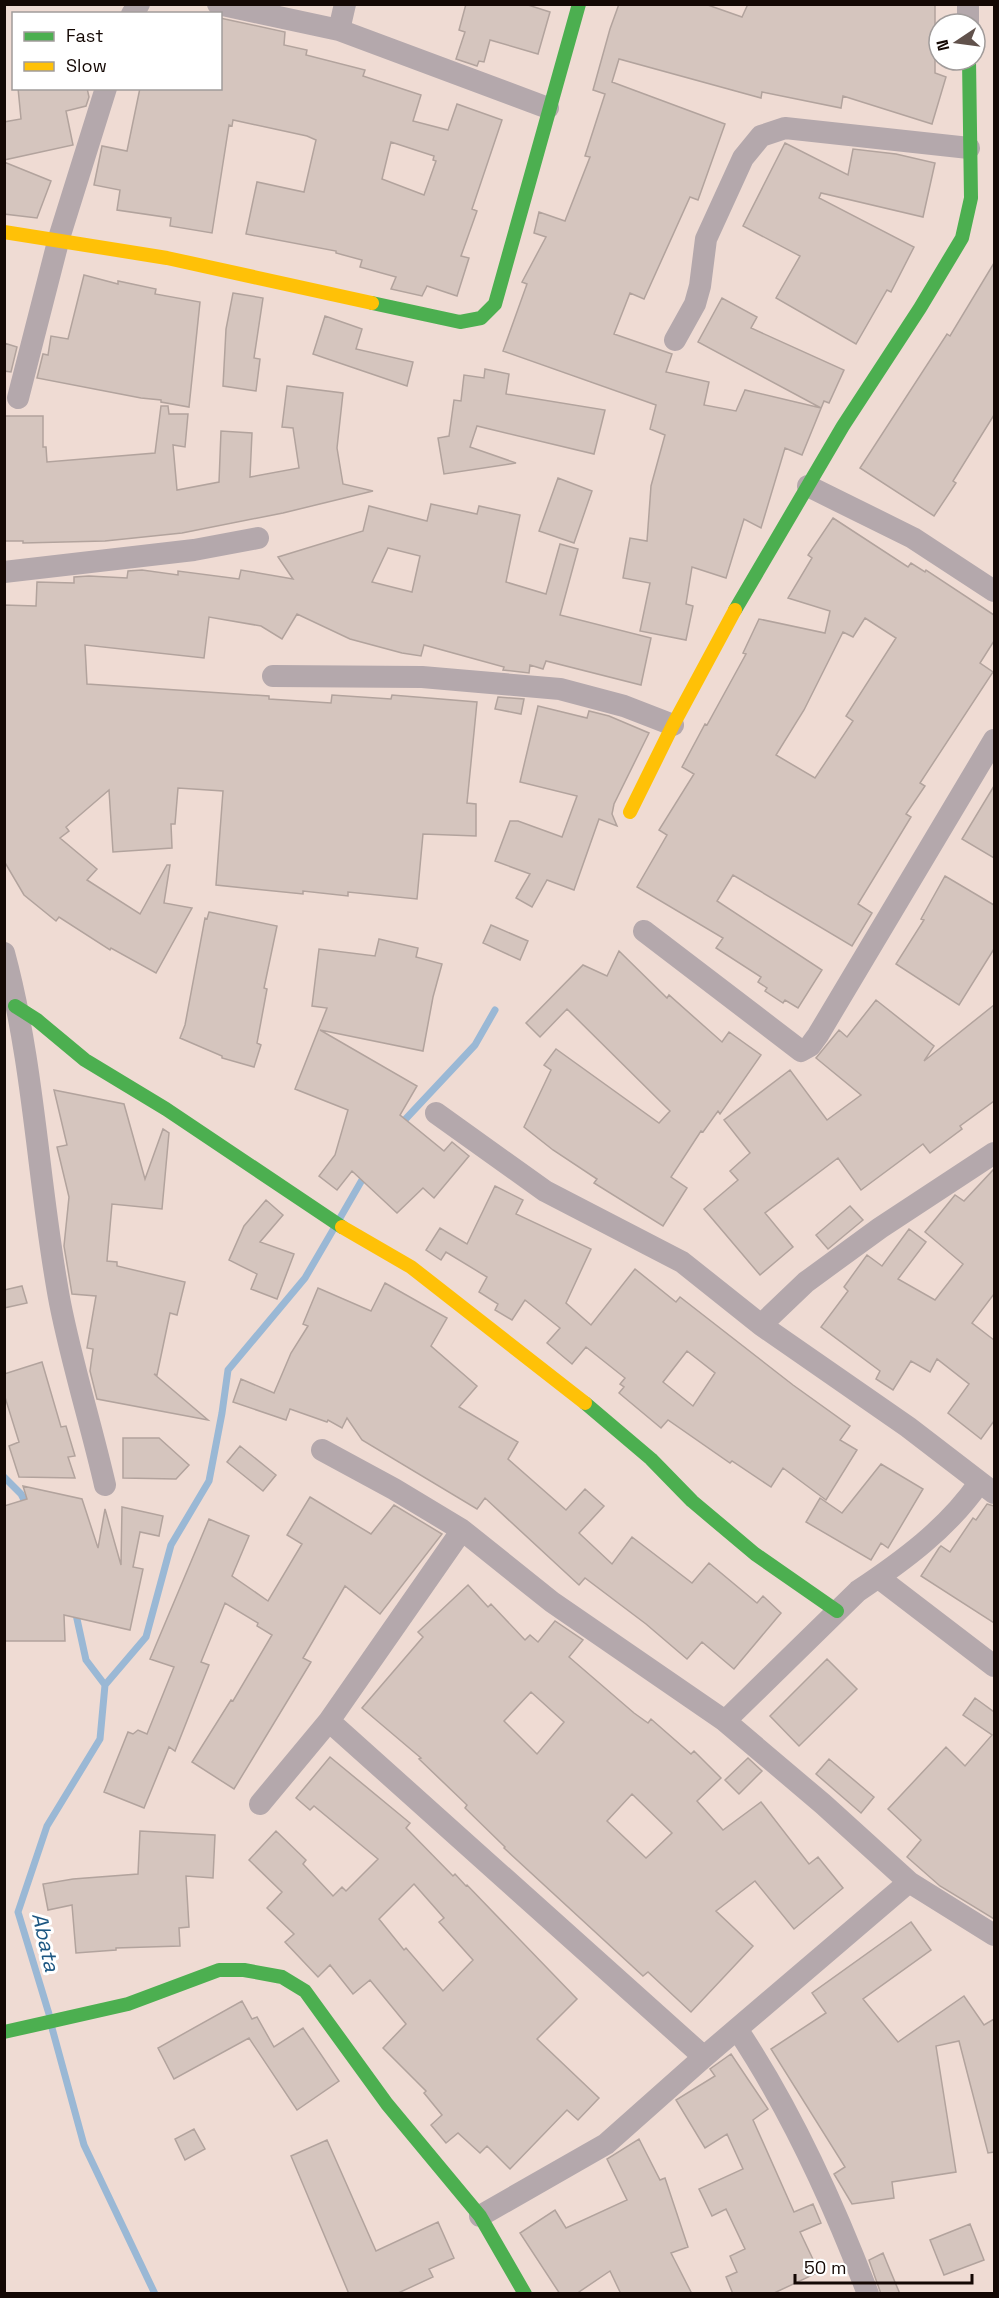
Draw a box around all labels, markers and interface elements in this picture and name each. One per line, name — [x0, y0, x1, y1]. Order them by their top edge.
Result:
legend — [12, 12, 222, 90]
north arrow — [927, 12, 987, 72]
text: Fast — [66, 24, 103, 47]
text: N — [931, 38, 954, 53]
text: Slow — [66, 54, 107, 77]
water label: Abata — [26, 1910, 66, 1975]
scale bar — [795, 2247, 972, 2285]
text: 50 m — [804, 2256, 846, 2279]

